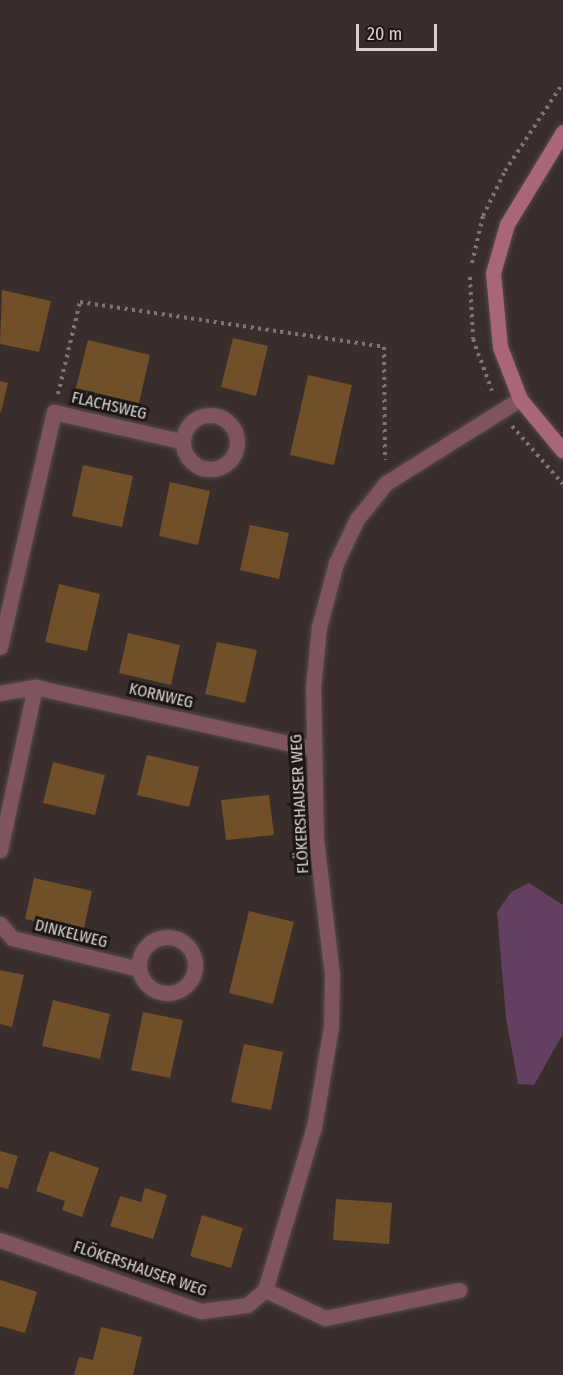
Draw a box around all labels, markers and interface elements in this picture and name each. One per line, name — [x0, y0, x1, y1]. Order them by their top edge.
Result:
scale bar — [359, 12, 440, 50]
text: 20 m — [367, 23, 402, 45]
street label: FLACHSWEG — [70, 388, 148, 424]
street label: KORNWEG — [127, 679, 195, 713]
street label: FLÖKERSHAUSER WEG — [287, 734, 313, 874]
street label: DINKELWEG — [33, 916, 109, 952]
street label: FLÖKERSHAUSER WEG — [71, 1237, 209, 1301]

